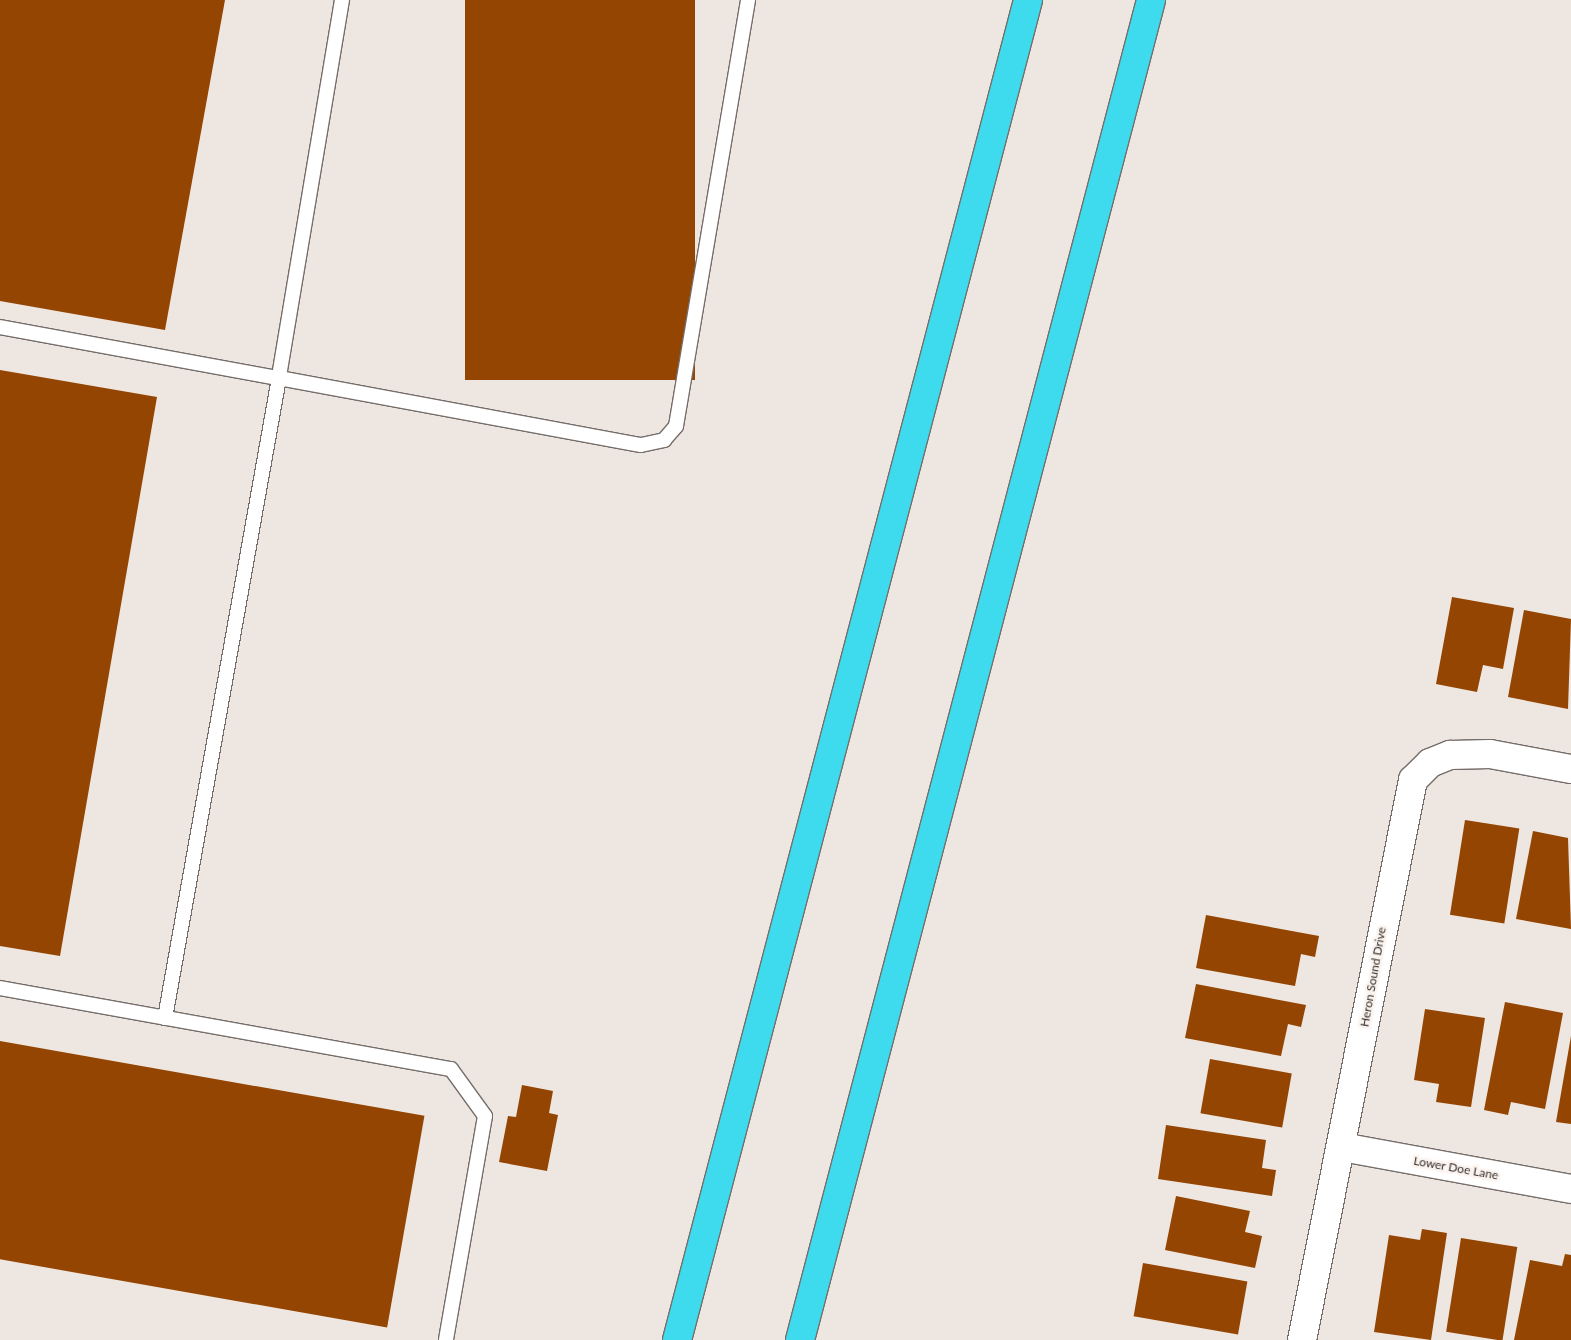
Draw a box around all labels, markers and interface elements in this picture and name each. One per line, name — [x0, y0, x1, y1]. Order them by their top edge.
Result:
street label: Heron Sound Drive — [1357, 926, 1389, 1028]
street label: Lower Doe Lane — [1412, 1153, 1500, 1183]

